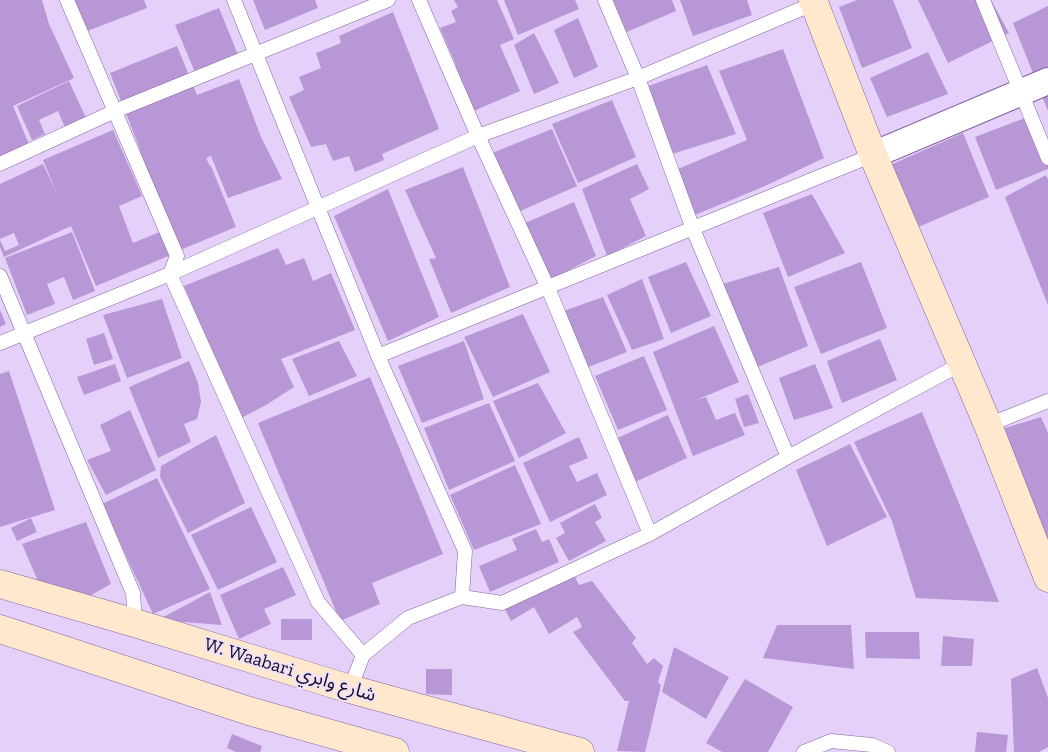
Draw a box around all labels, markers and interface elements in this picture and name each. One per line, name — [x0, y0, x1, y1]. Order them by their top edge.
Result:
street label: W. Waabari شارع وابري — [201, 633, 379, 707]

